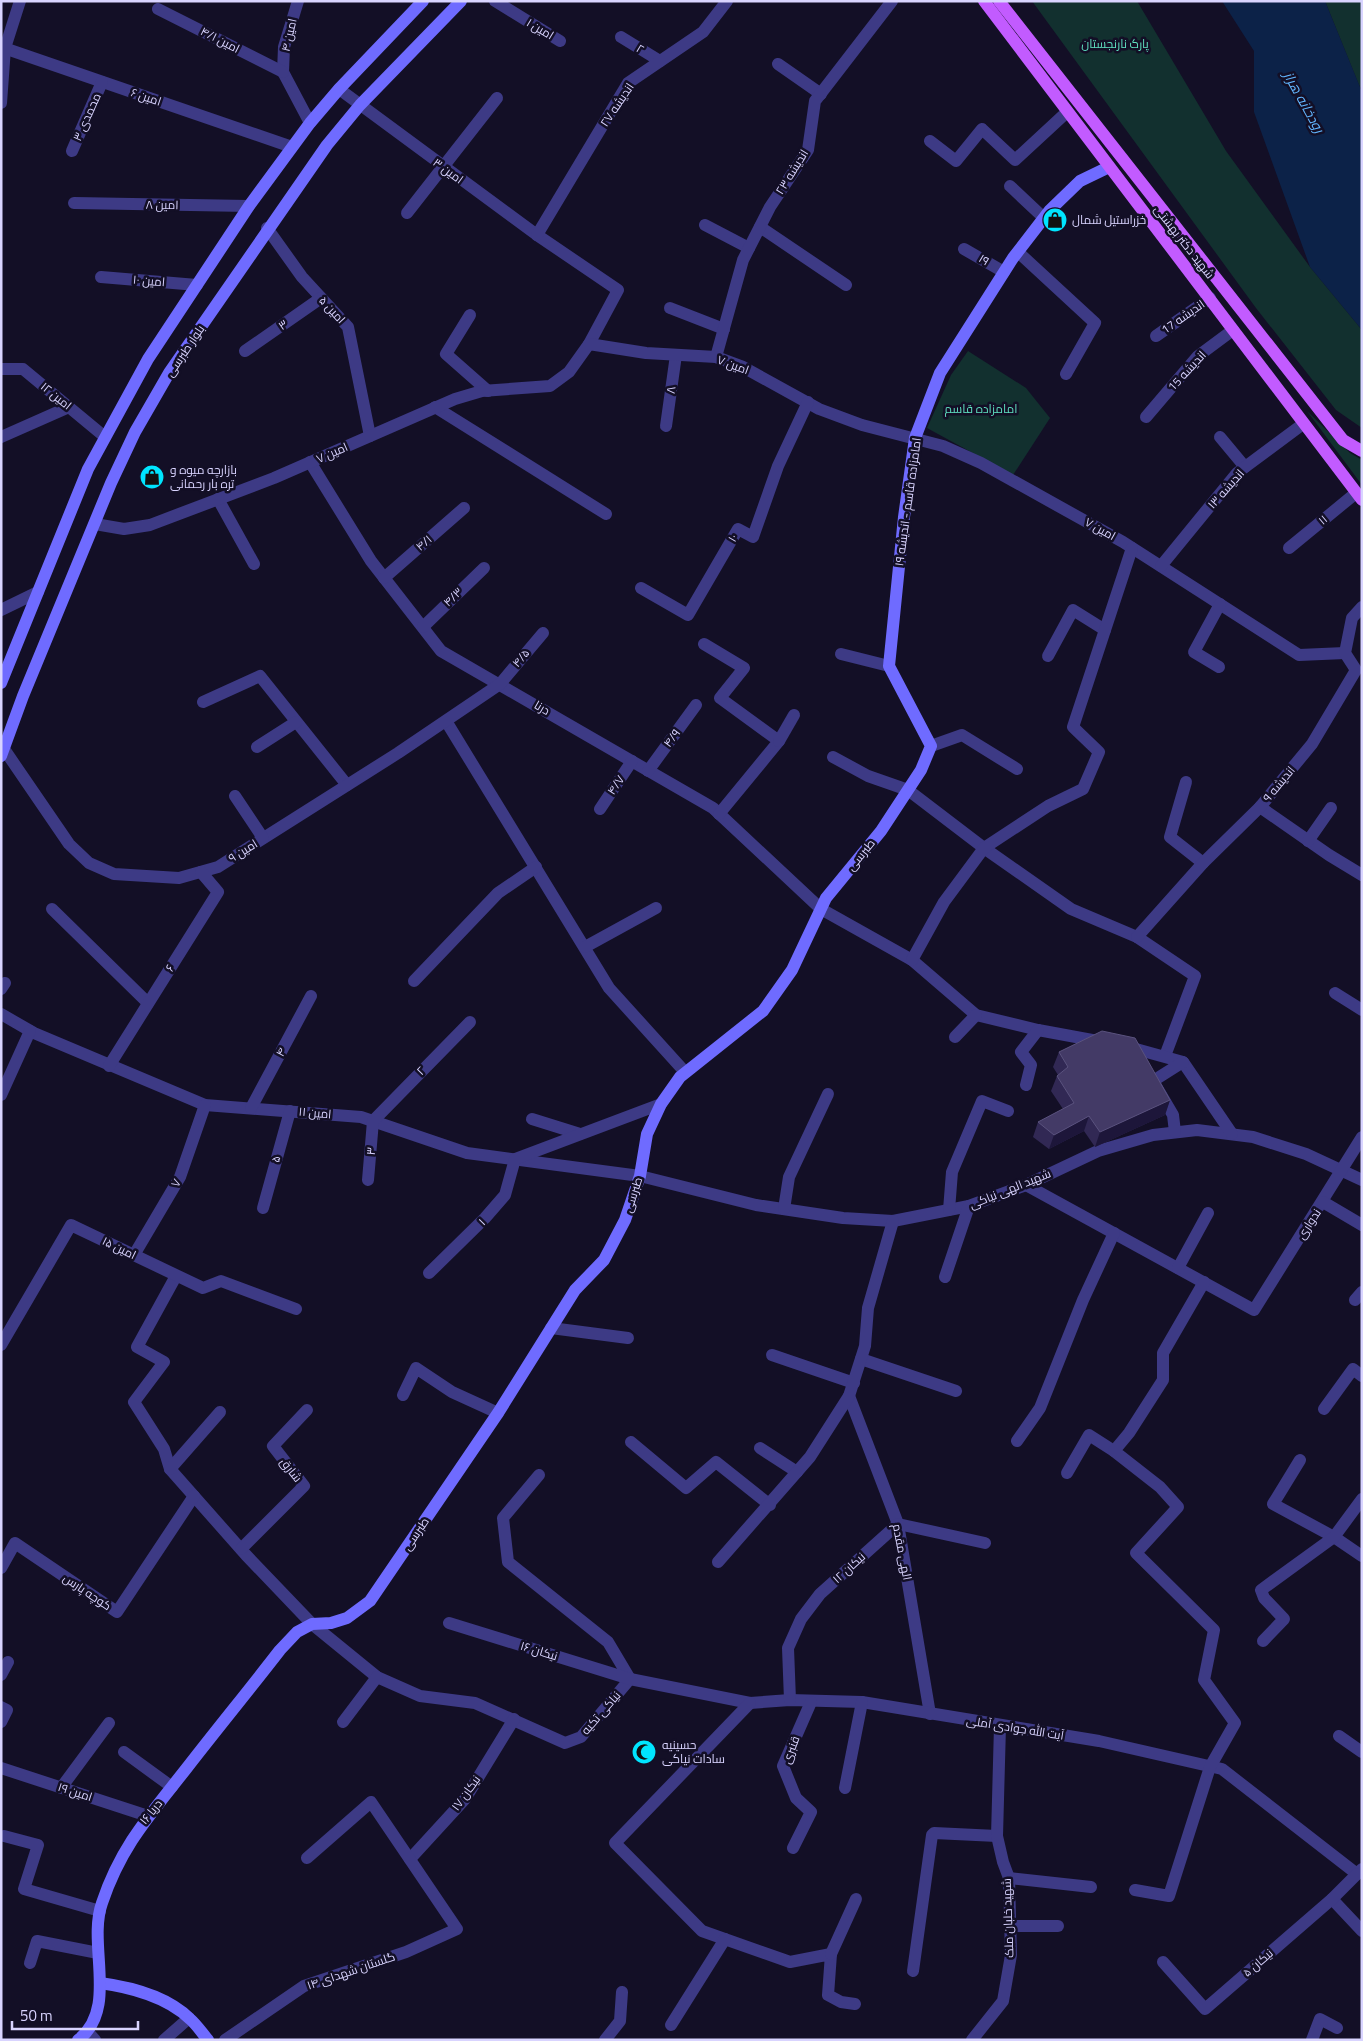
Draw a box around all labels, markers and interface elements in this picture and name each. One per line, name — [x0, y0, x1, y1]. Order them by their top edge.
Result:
street label: امین ۱ — [523, 13, 558, 44]
street label: امین ۴ — [275, 16, 302, 53]
street label: امین ۴/۱ — [197, 22, 243, 58]
park label: پارک نارنجستان — [1081, 34, 1150, 53]
street label: ۲ — [633, 39, 648, 58]
water label: رودخانه هراز — [1278, 65, 1331, 138]
street label: اندیشه ۲۷ — [595, 79, 638, 131]
street label: امین ۶ — [128, 82, 164, 111]
street label: محمدی ۳ — [67, 90, 106, 144]
street label: اندیشه ۲۳ — [770, 145, 813, 198]
street label: امین ۳ — [429, 153, 467, 188]
street label: امین ۸ — [145, 195, 179, 214]
street label: شهید دکتر بهشتی — [1149, 201, 1219, 283]
shop icon: خزراستیل شمال — [1042, 207, 1068, 233]
place label: خزراستیل شمال — [1072, 210, 1146, 229]
street label: ۱۹ — [975, 249, 993, 270]
street label: امین ۱۰ — [132, 270, 166, 291]
street label: امین ۵ — [314, 291, 350, 328]
street label: اندیشه 17 — [1157, 295, 1208, 339]
street label: ۳ — [274, 314, 291, 335]
street label: بلوار طبرسی — [160, 321, 209, 381]
street label: اندیشه 15 — [1163, 346, 1210, 395]
street label: امین ۷ — [714, 350, 752, 379]
street label: امین ۱۲ — [37, 377, 76, 414]
street label: ۸ — [661, 384, 681, 395]
park label: امامزاده قاسم — [944, 399, 1018, 418]
street label: امامزاده قاسم - اندیشه ۱۹ — [889, 436, 926, 567]
street label: امین ۷ — [313, 437, 351, 468]
place label: بازارچه میوه و تره بار رحمانی — [170, 460, 237, 493]
shop icon: بازارچه میوه و تره بار رحمانی — [139, 464, 165, 490]
street label: اندیشه ۱۳ — [1203, 465, 1249, 513]
street label: ۱۱ — [1314, 510, 1332, 529]
street label: امین ۷ — [1081, 512, 1119, 545]
street label: ۴/۱ — [411, 530, 436, 555]
street label: ۱۰ — [723, 530, 742, 545]
street label: ۴/۳ — [438, 583, 467, 611]
street label: ۴/۵ — [507, 644, 534, 671]
street label: درنا — [531, 695, 554, 720]
street label: ۴/۹ — [658, 724, 685, 751]
street label: اندیشه ۹ — [1258, 761, 1299, 806]
street label: ۴/۷ — [602, 771, 629, 798]
street label: امین ۹ — [224, 834, 261, 867]
street label: طبرسی — [842, 834, 880, 875]
street label: ۶ — [160, 960, 179, 975]
street label: ۴ — [270, 1044, 291, 1060]
street label: ۲ — [412, 1062, 430, 1080]
street label: امین ۱۱ — [298, 1102, 332, 1123]
street label: ۳ — [361, 1146, 380, 1156]
street label: ۵ — [265, 1153, 286, 1164]
street label: شهید الهی نیاکی — [966, 1163, 1054, 1214]
street label: ۷ — [165, 1174, 186, 1191]
street label: طبرسی — [618, 1174, 647, 1215]
street label: ندواری — [1292, 1205, 1326, 1243]
street label: ۱ — [474, 1214, 490, 1230]
street label: امین ۱۵ — [99, 1231, 139, 1264]
street label: شارق — [276, 1453, 307, 1486]
street label: طبرسی — [397, 1513, 434, 1554]
street label: الهی مقدم — [888, 1522, 917, 1582]
street label: نیکان ۱۲ — [828, 1548, 869, 1588]
street label: کوچه پارس — [59, 1568, 115, 1615]
street label: نیکان ۱۶ — [518, 1636, 560, 1665]
street label: نیاکی تکیه — [576, 1687, 625, 1739]
street label: آیت الله جوادی آملی — [965, 1710, 1066, 1745]
street label: قنبری — [777, 1733, 804, 1767]
place label: حسینیه سادات نیاکی — [662, 1735, 725, 1768]
mosque icon: حسینیه سادات نیاکی — [631, 1739, 657, 1765]
street label: نیکان ۱۷ — [446, 1771, 485, 1814]
street label: امین ۱۹ — [55, 1777, 95, 1806]
street label: دریا ۱۶ — [134, 1795, 167, 1828]
street label: شهید خلبان ملک — [997, 1878, 1018, 1958]
street label: نیکان ۵ — [1238, 1944, 1277, 1981]
street label: گلستان شهدای ۱۴ — [304, 1947, 398, 1995]
scale bar — [12, 1998, 139, 2030]
text: 50 m — [20, 2004, 53, 2027]

